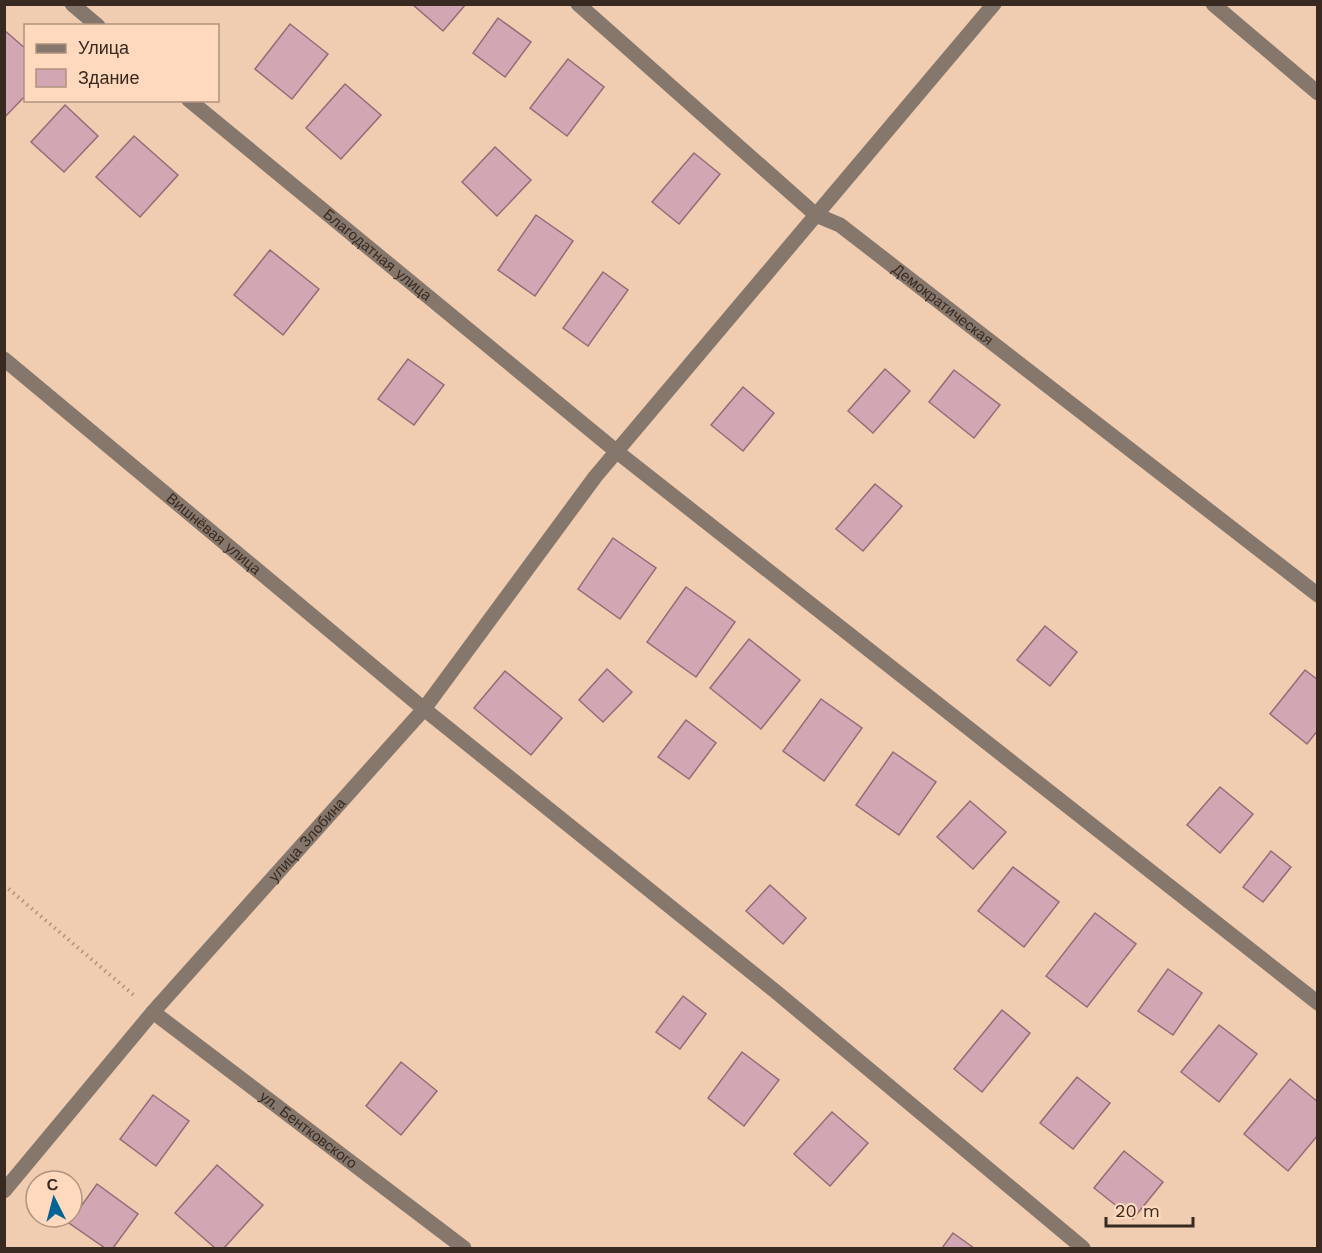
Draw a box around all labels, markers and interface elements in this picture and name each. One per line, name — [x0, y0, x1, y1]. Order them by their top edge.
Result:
legend — [24, 24, 219, 102]
text: Улица — [78, 37, 130, 58]
text: Здание — [78, 67, 139, 88]
street label: Благодатная улица — [320, 205, 436, 305]
street label: Демократическая — [889, 260, 997, 349]
street label: Вишнёвая улица — [163, 489, 265, 579]
street label: улица Злобина — [265, 794, 350, 885]
street label: ул. Бентковского — [256, 1087, 361, 1173]
north arrow — [24, 1169, 84, 1229]
text: С — [46, 1174, 60, 1195]
scale bar — [1106, 1190, 1193, 1228]
text: 20 m — [1115, 1200, 1160, 1221]

